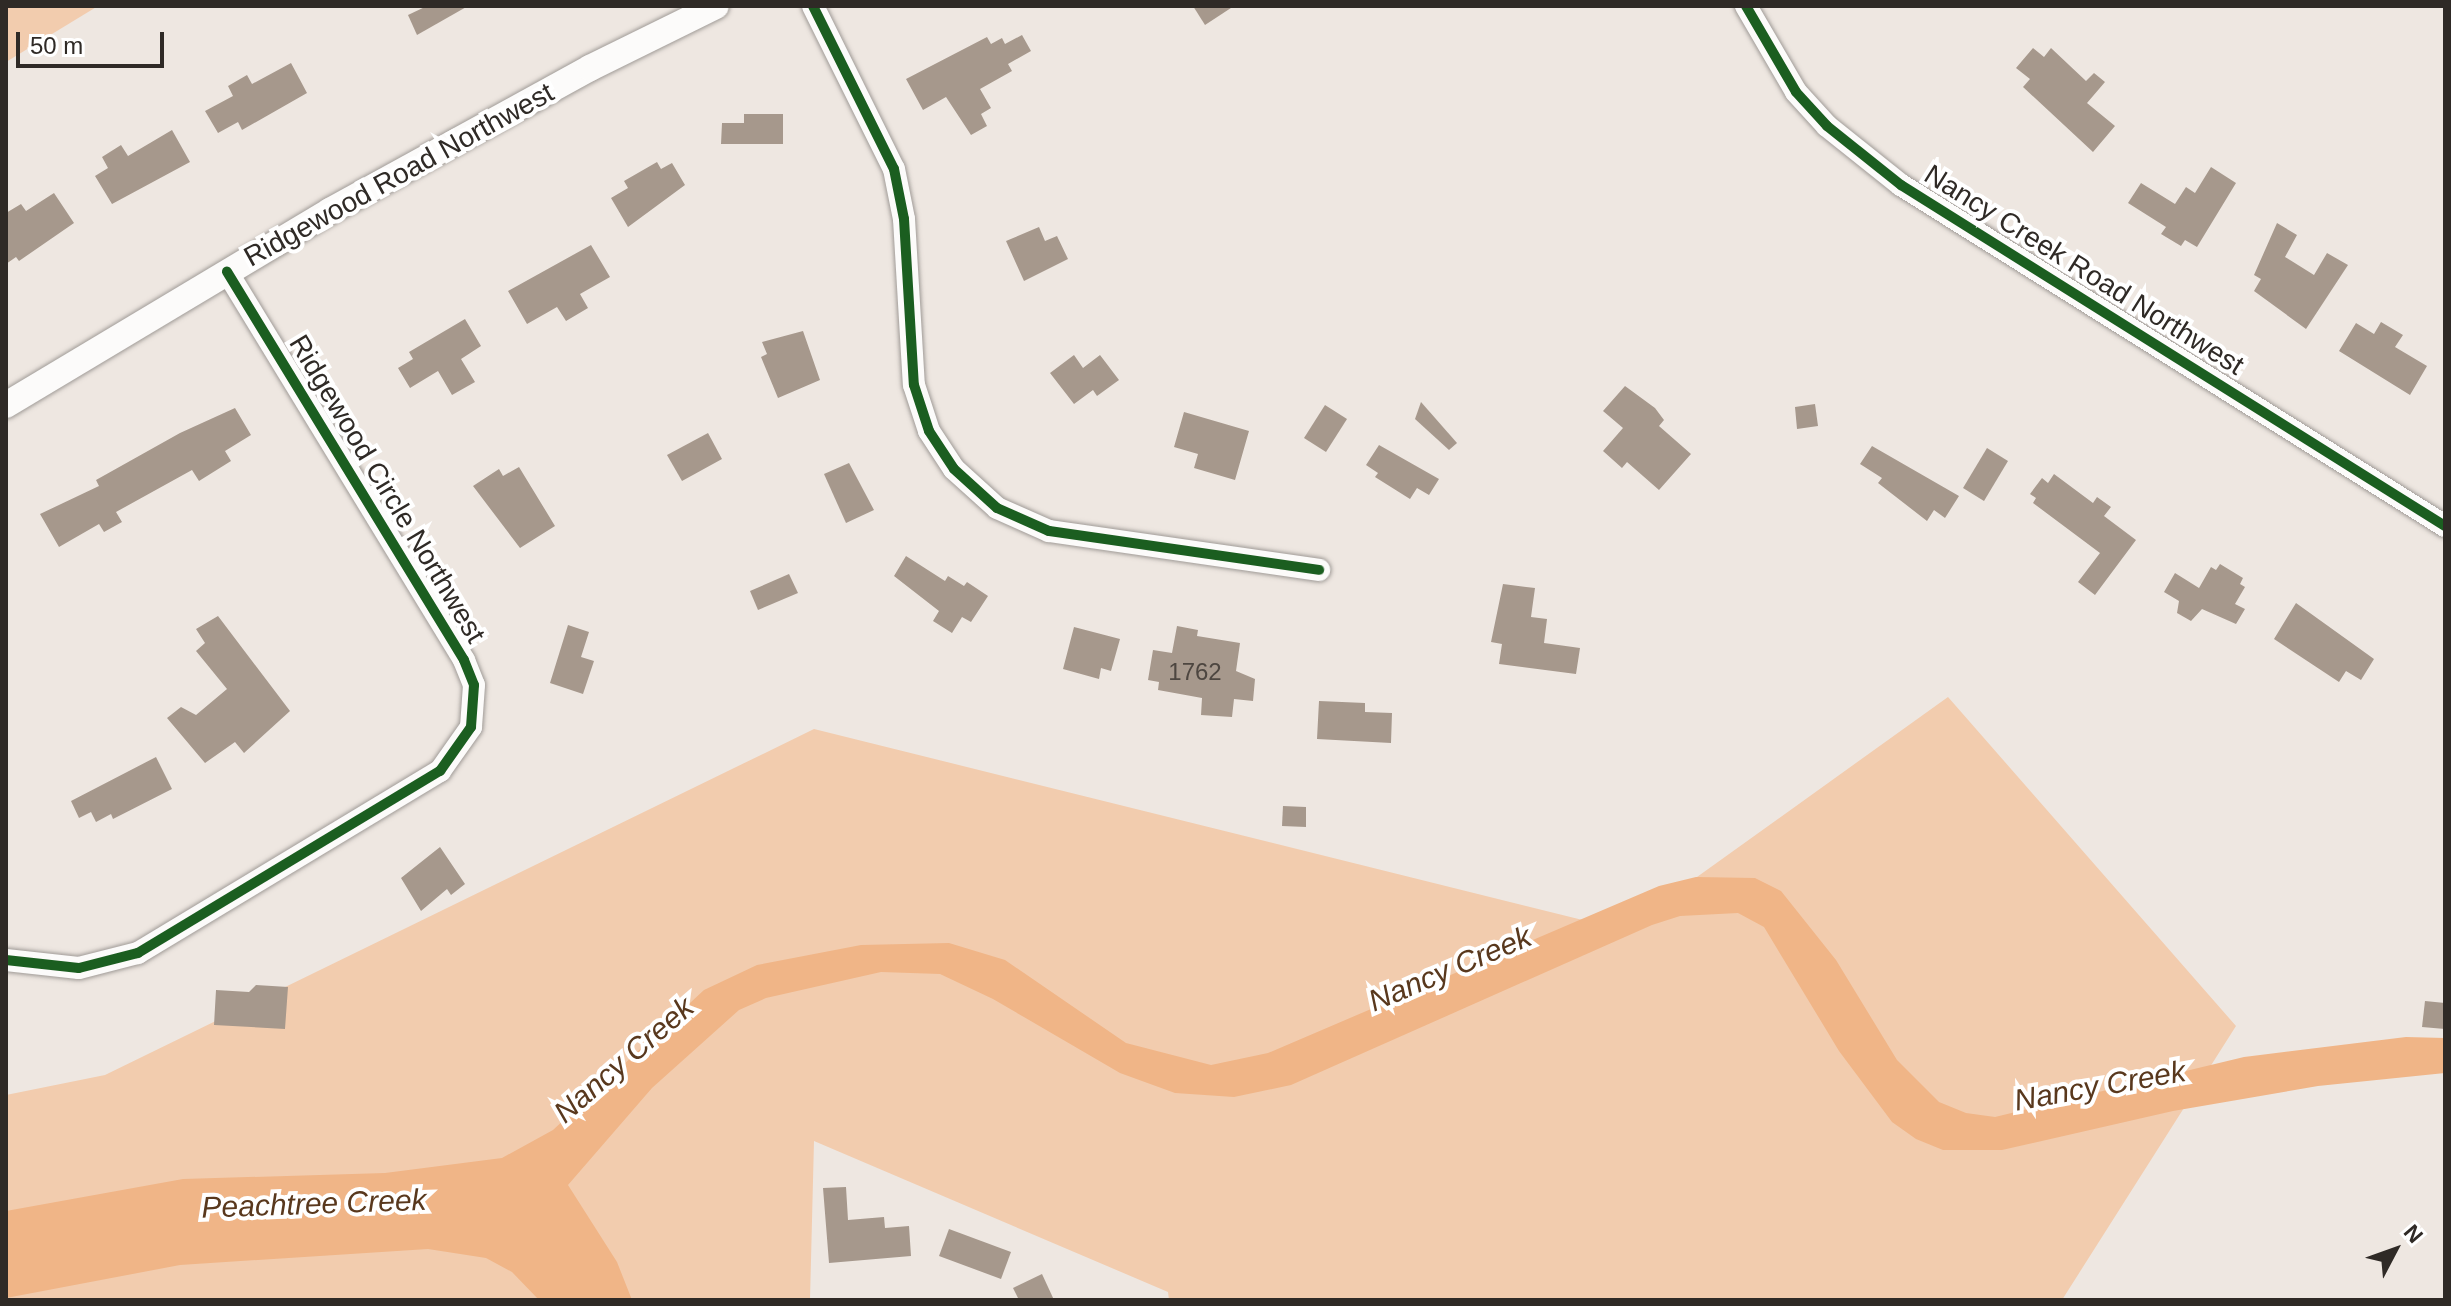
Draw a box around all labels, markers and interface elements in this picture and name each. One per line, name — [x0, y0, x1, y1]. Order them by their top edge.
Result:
scale bar — [20, 16, 168, 66]
text: 50 m — [30, 32, 83, 59]
street label: Ridgewood Road Northwest — [238, 76, 560, 274]
street label: Nancy Creek Road Northwest — [1918, 158, 2250, 382]
street label: Ridgewood Circle Northwest — [282, 329, 492, 649]
house number: 1762 — [1168, 658, 1222, 686]
water label: Nancy Creek — [1363, 919, 1537, 1019]
water label: Nancy Creek — [547, 990, 701, 1130]
water label: Nancy Creek — [2011, 1053, 2189, 1119]
water label: Peachtree Creek — [201, 1182, 427, 1226]
north arrow — [2355, 1210, 2435, 1290]
text: N — [2399, 1220, 2428, 1248]

